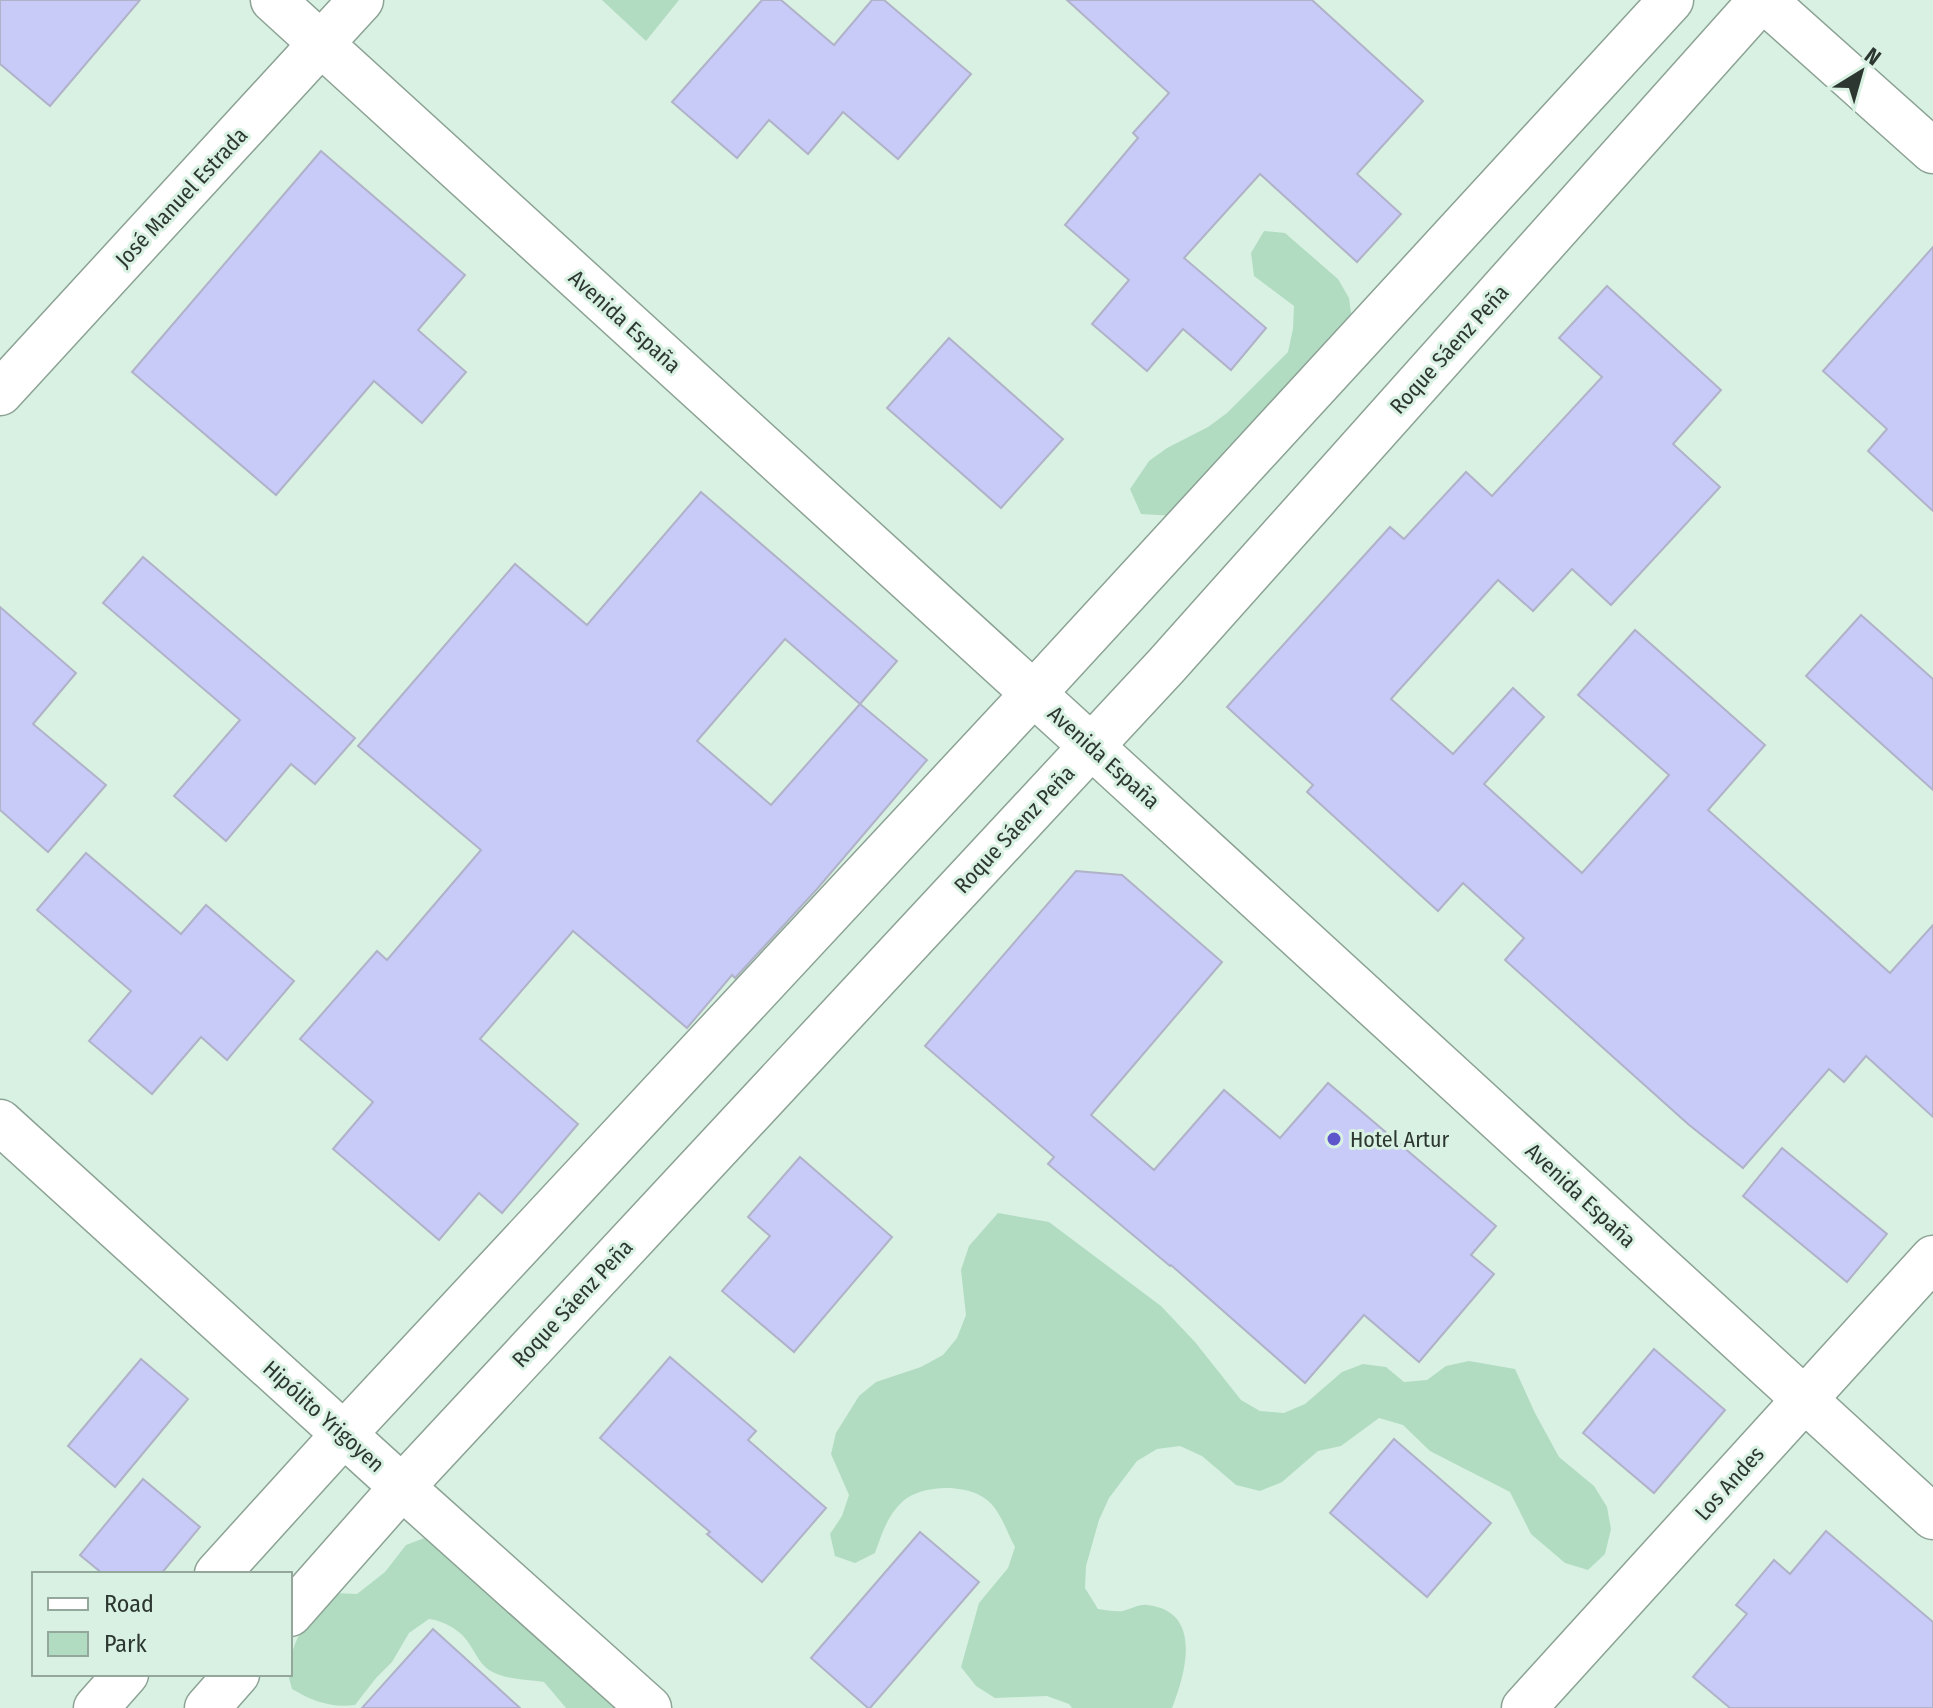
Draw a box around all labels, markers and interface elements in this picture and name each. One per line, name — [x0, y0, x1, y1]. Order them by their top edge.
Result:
north arrow — [1821, 32, 1901, 112]
text: N — [1859, 42, 1886, 71]
street label: José Manuel Estrada — [110, 122, 253, 273]
street label: Avenida España — [563, 264, 686, 379]
street label: Roque Sáenz Peña — [1384, 279, 1514, 420]
street label: Avenida España — [1042, 700, 1165, 815]
street label: Roque Sáenz Peña — [948, 760, 1080, 899]
place label: Hotel Artur — [1350, 1126, 1450, 1153]
marker: Hotel Artur — [1325, 1130, 1343, 1148]
street label: Avenida España — [1520, 1137, 1642, 1253]
street label: Roque Sáenz Peña — [506, 1234, 638, 1373]
street label: Hipólito Yrigoyen — [257, 1355, 390, 1478]
street label: Los Andes — [1689, 1441, 1770, 1526]
legend — [32, 1572, 292, 1676]
text: Road — [104, 1590, 154, 1618]
text: Park — [104, 1630, 147, 1658]

